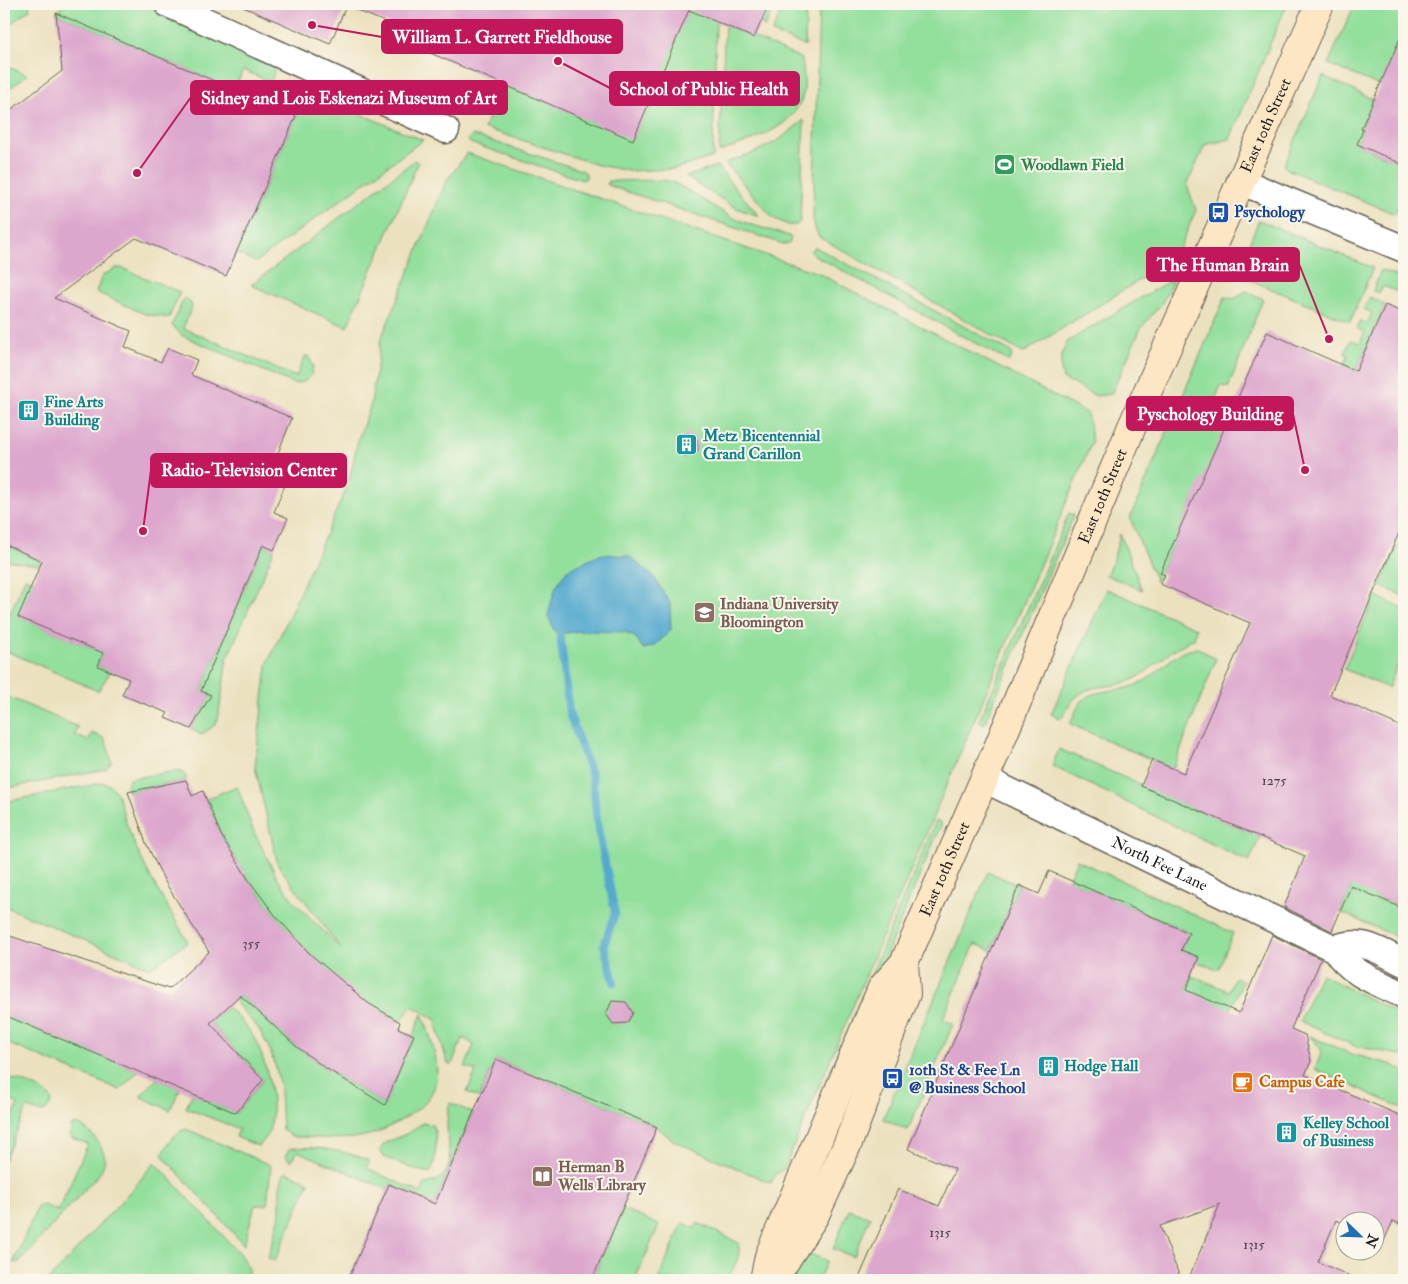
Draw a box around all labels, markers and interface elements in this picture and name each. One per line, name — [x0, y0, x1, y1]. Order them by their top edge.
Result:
callout: William L. Garrett Fieldhouse — [382, 20, 622, 53]
text: William L. Garrett Fieldhouse — [391, 26, 612, 49]
callout: School of Public Health — [610, 72, 799, 105]
street label: East 10th Street — [1236, 75, 1296, 176]
text: School of Public Health — [620, 78, 789, 101]
callout: Sidney and Lois Eskenazi Museum of Art — [191, 81, 507, 114]
text: Sidney and Lois Eskenazi Museum of Art — [201, 87, 497, 110]
sports icon: Woodlawn Field — [993, 153, 1017, 177]
place label: Woodlawn Field — [1020, 155, 1124, 175]
bus stop icon: Psychology — [1206, 200, 1230, 224]
place label: Psychology — [1234, 202, 1306, 223]
callout: The Human Brain — [1147, 248, 1299, 281]
text: The Human Brain — [1156, 254, 1290, 277]
place label: Fine Arts Building — [44, 392, 104, 431]
callout: Pyschology Building — [1127, 397, 1293, 430]
building icon: Fine Arts Building — [16, 399, 40, 423]
text: Pyschology Building — [1137, 403, 1284, 426]
place label: Metz Bicentennial Grand Carillon — [702, 426, 821, 464]
building icon: Metz Bicentennial Grand Carillon — [675, 433, 699, 457]
street label: East 10th Street — [1074, 446, 1132, 547]
callout: Radio-Television Center — [151, 454, 346, 487]
text: Radio-Television Center — [161, 459, 337, 482]
place label: Indiana University Bloomington — [720, 594, 839, 633]
school or university icon: Indiana University Bloomington — [692, 601, 716, 625]
house number: 1275 — [1262, 772, 1287, 789]
street label: East 10th Street — [915, 819, 974, 920]
street label: North Fee Lane — [1108, 832, 1211, 896]
house number: 355 — [242, 935, 261, 952]
building icon: Hodge Hall — [1036, 1054, 1060, 1078]
place label: Hodge Hall — [1064, 1056, 1139, 1077]
place label: 10th St & Fee Ln @ Business School — [909, 1060, 1026, 1098]
bus stop icon: 10th St & Fee Ln @ Business School — [881, 1067, 905, 1091]
cafe icon: Campus Cafe — [1231, 1070, 1255, 1094]
place label: Campus Cafe — [1259, 1072, 1345, 1093]
place label: Kelley School of Business — [1303, 1113, 1390, 1151]
building icon: Kelley School of Business — [1275, 1120, 1299, 1144]
place label: Herman B Wells Library — [557, 1157, 647, 1196]
library icon: Herman B Wells Library — [530, 1164, 554, 1188]
north arrow — [1336, 1212, 1386, 1262]
house number: 1315 — [929, 1224, 952, 1241]
text: N — [1361, 1231, 1382, 1250]
house number: 1315 — [1243, 1236, 1266, 1253]

